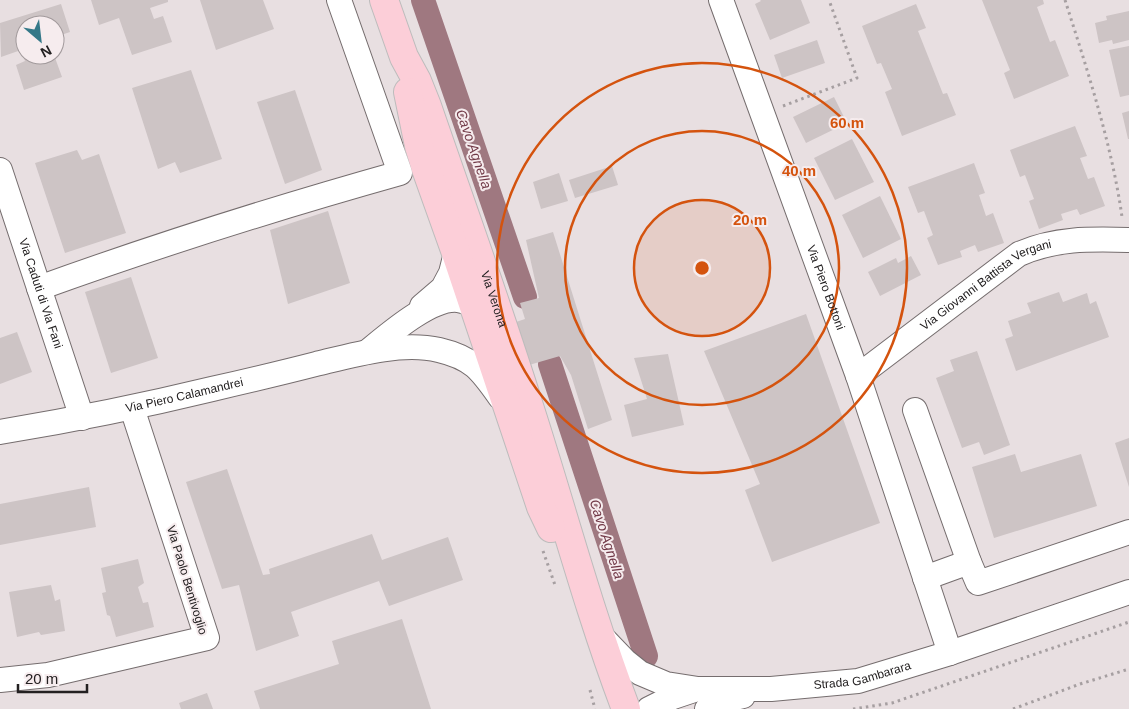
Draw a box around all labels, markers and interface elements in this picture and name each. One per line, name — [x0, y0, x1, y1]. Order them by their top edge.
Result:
north arrow — [15, 15, 65, 65]
text: N — [38, 42, 54, 61]
water label: Cavo Agnella — [453, 107, 495, 191]
text: 60 m — [830, 114, 864, 131]
text: 40 m — [782, 162, 816, 179]
text: 20 m — [733, 211, 767, 228]
street label: Via Caduti di Via Fani — [16, 237, 66, 350]
street label: Via Giovanni Battista Vergani — [918, 237, 1053, 333]
street label: Via Piero Bottoni — [804, 243, 848, 332]
centre of rings — [693, 259, 711, 277]
street label: Via Verona — [478, 269, 510, 329]
street label: Via Piero Calamandrei — [124, 375, 245, 415]
water label: Cavo Agnella — [587, 497, 627, 581]
street label: Via Paolo Bentivoglio — [164, 524, 210, 636]
street label: Strada Gambarara — [813, 658, 913, 692]
scale bar — [18, 662, 86, 694]
text: 20 m — [25, 670, 58, 687]

